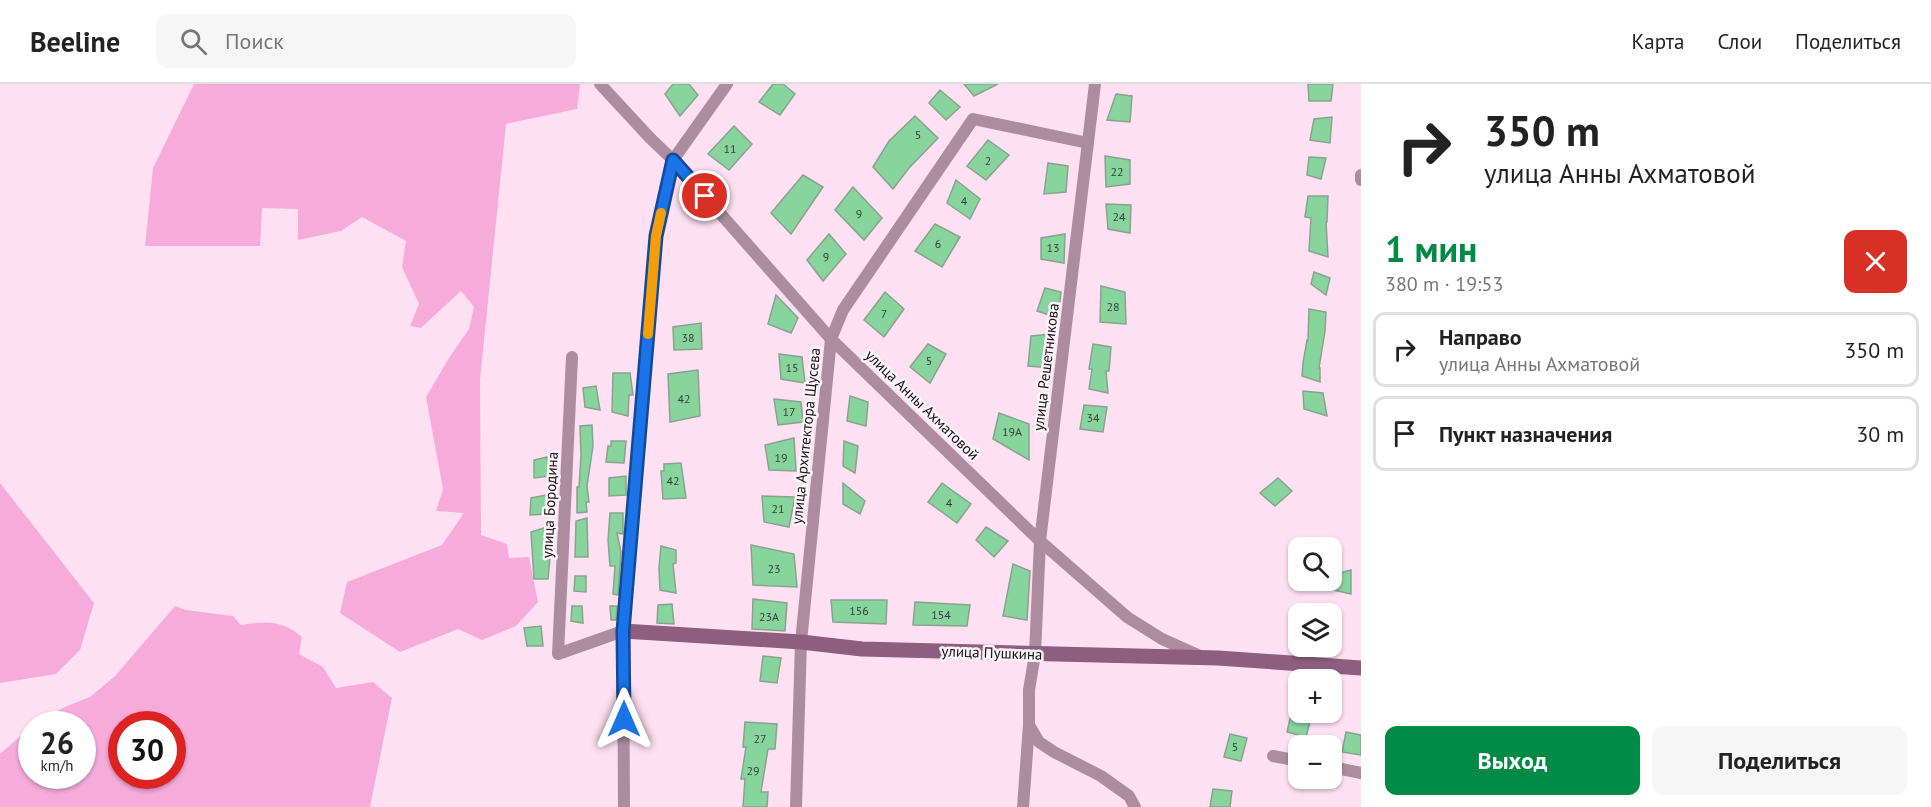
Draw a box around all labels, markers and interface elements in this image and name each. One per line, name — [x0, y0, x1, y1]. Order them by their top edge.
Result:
search box — [156, 14, 576, 68]
text: Beeline — [30, 23, 120, 60]
icon: search — [177, 25, 210, 58]
text: Поиск — [225, 27, 284, 55]
text: Карта — [1631, 28, 1684, 55]
text: Слои — [1717, 28, 1762, 55]
text: Поделиться — [1795, 28, 1901, 55]
text: 350 m — [1484, 103, 1600, 158]
icon: right — [1385, 108, 1463, 186]
house number: 5 — [915, 127, 921, 142]
house number: 11 — [723, 141, 737, 156]
house number: 2 — [985, 153, 991, 168]
text: улица Анны Ахматовой — [1484, 156, 1755, 190]
house number: 22 — [1110, 164, 1124, 179]
pin — [679, 170, 730, 221]
icon: arrive — [688, 179, 721, 212]
house number: 4 — [961, 193, 968, 208]
house number: 9 — [856, 206, 862, 221]
house number: 24 — [1112, 209, 1126, 224]
text: 1 мин — [1385, 225, 1477, 272]
button: close — [1844, 230, 1907, 293]
house number: 6 — [935, 236, 941, 251]
house number: 13 — [1046, 240, 1060, 255]
house number: 9 — [823, 249, 829, 264]
text: 380 m · 19:53 — [1385, 271, 1503, 297]
house number: 28 — [1106, 299, 1120, 314]
street label: улица Решетникова — [1028, 302, 1063, 432]
house number: 7 — [881, 306, 887, 321]
text: Направо — [1439, 323, 1522, 351]
house number: 38 — [681, 330, 695, 345]
icon: right — [1388, 333, 1421, 366]
text: 350 m — [1844, 336, 1904, 364]
street label: улица Анны Ахматовой — [862, 345, 983, 464]
street label: улица Архитектора Щусева — [787, 347, 824, 525]
text: улица Анны Ахматовой — [1439, 351, 1640, 377]
house number: 5 — [926, 353, 932, 368]
house number: 15 — [785, 360, 799, 375]
house number: 42 — [677, 391, 691, 406]
house number: 17 — [782, 404, 796, 419]
house number: 34 — [1086, 410, 1100, 425]
icon: arrive — [1388, 417, 1421, 450]
text: Пункт назначения — [1439, 420, 1612, 448]
text: 30 m — [1856, 420, 1904, 448]
house number: 19А — [1002, 424, 1022, 439]
house number: 19 — [774, 450, 788, 465]
street label: улица Бородина — [537, 451, 562, 559]
house number: 42 — [666, 473, 680, 488]
house number: 4 — [946, 495, 953, 510]
house number: 21 — [771, 501, 785, 516]
map controls — [1288, 537, 1342, 789]
button: search — [1288, 537, 1342, 591]
house number: 23 — [767, 561, 781, 576]
house number: 156 — [849, 603, 869, 618]
button: layers — [1288, 603, 1342, 657]
house number: 154 — [931, 607, 951, 622]
house number: 23А — [759, 609, 779, 624]
street label: улица Пушкина — [941, 641, 1043, 664]
button: + — [1288, 669, 1342, 723]
position arrow — [592, 687, 656, 751]
speed limit sign: 30 — [108, 711, 186, 789]
text: 26 — [40, 723, 74, 762]
button: Выход — [1385, 726, 1640, 795]
button: Поделиться — [1652, 726, 1907, 795]
house number: 27 — [753, 731, 767, 746]
button: − — [1288, 735, 1342, 789]
house number: 5 — [1232, 739, 1238, 754]
text: km/h — [41, 756, 73, 775]
house number: 29 — [746, 763, 760, 778]

